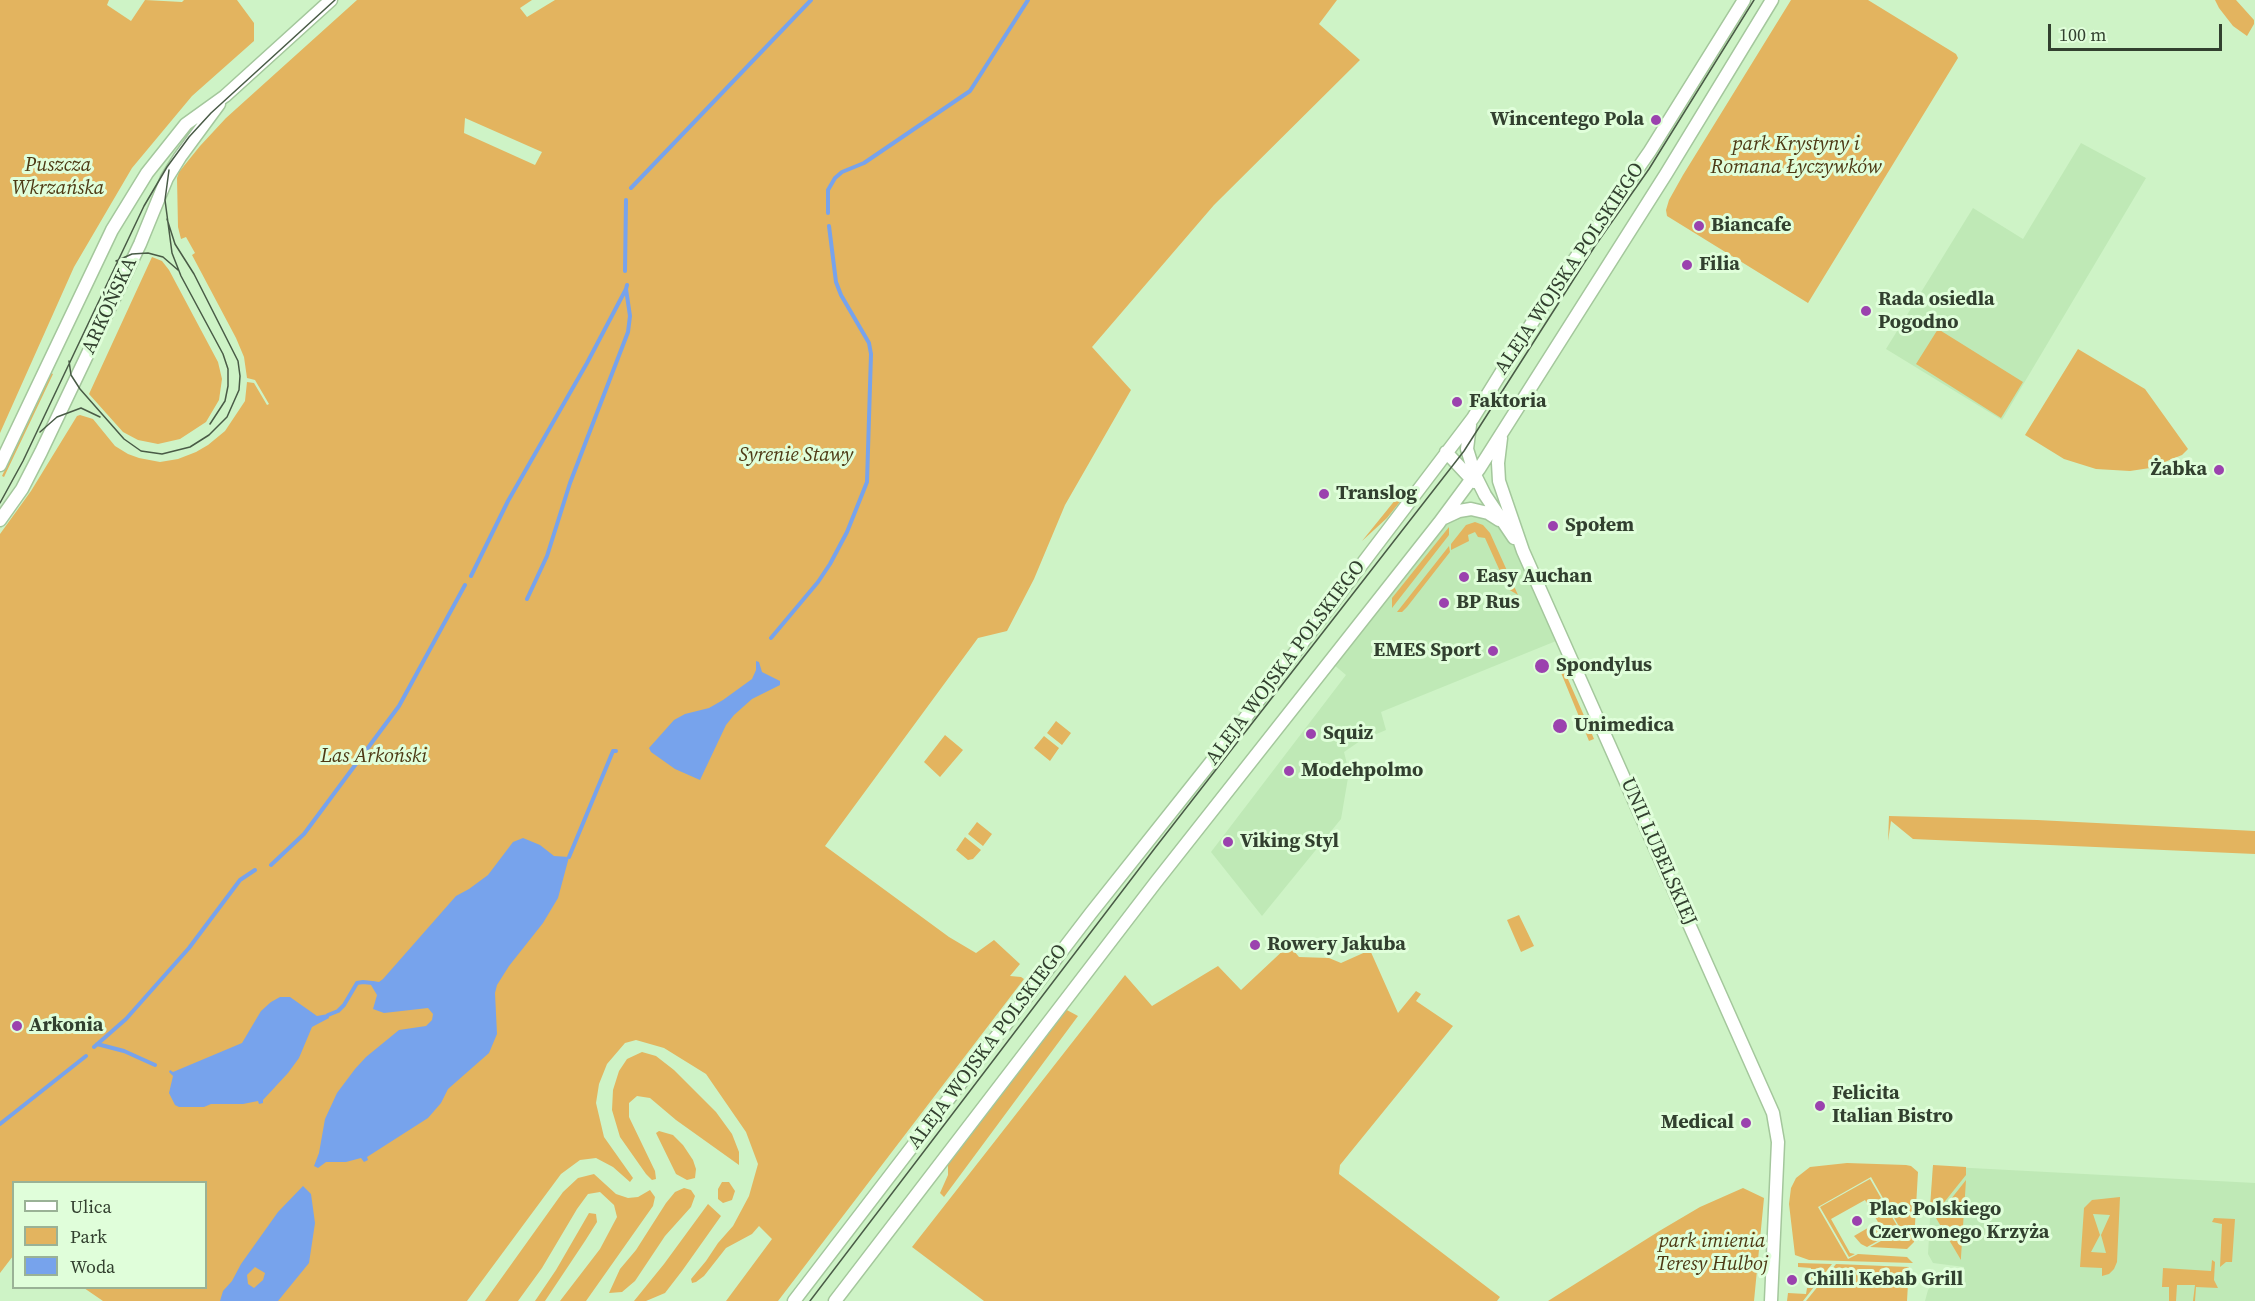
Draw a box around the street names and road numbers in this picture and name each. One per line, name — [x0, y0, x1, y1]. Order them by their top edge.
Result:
street label: ALEJA WOJSKA POLSKIEGO — [1490, 159, 1650, 379]
street label: ARKOŃSKA — [77, 254, 143, 358]
street label: ALEJA WOJSKA POLSKIEGO — [1201, 556, 1371, 770]
street label: UNII LUBELSKIEJ — [1615, 774, 1701, 930]
street label: ALEJA WOJSKA POLSKIEGO — [903, 940, 1073, 1154]

